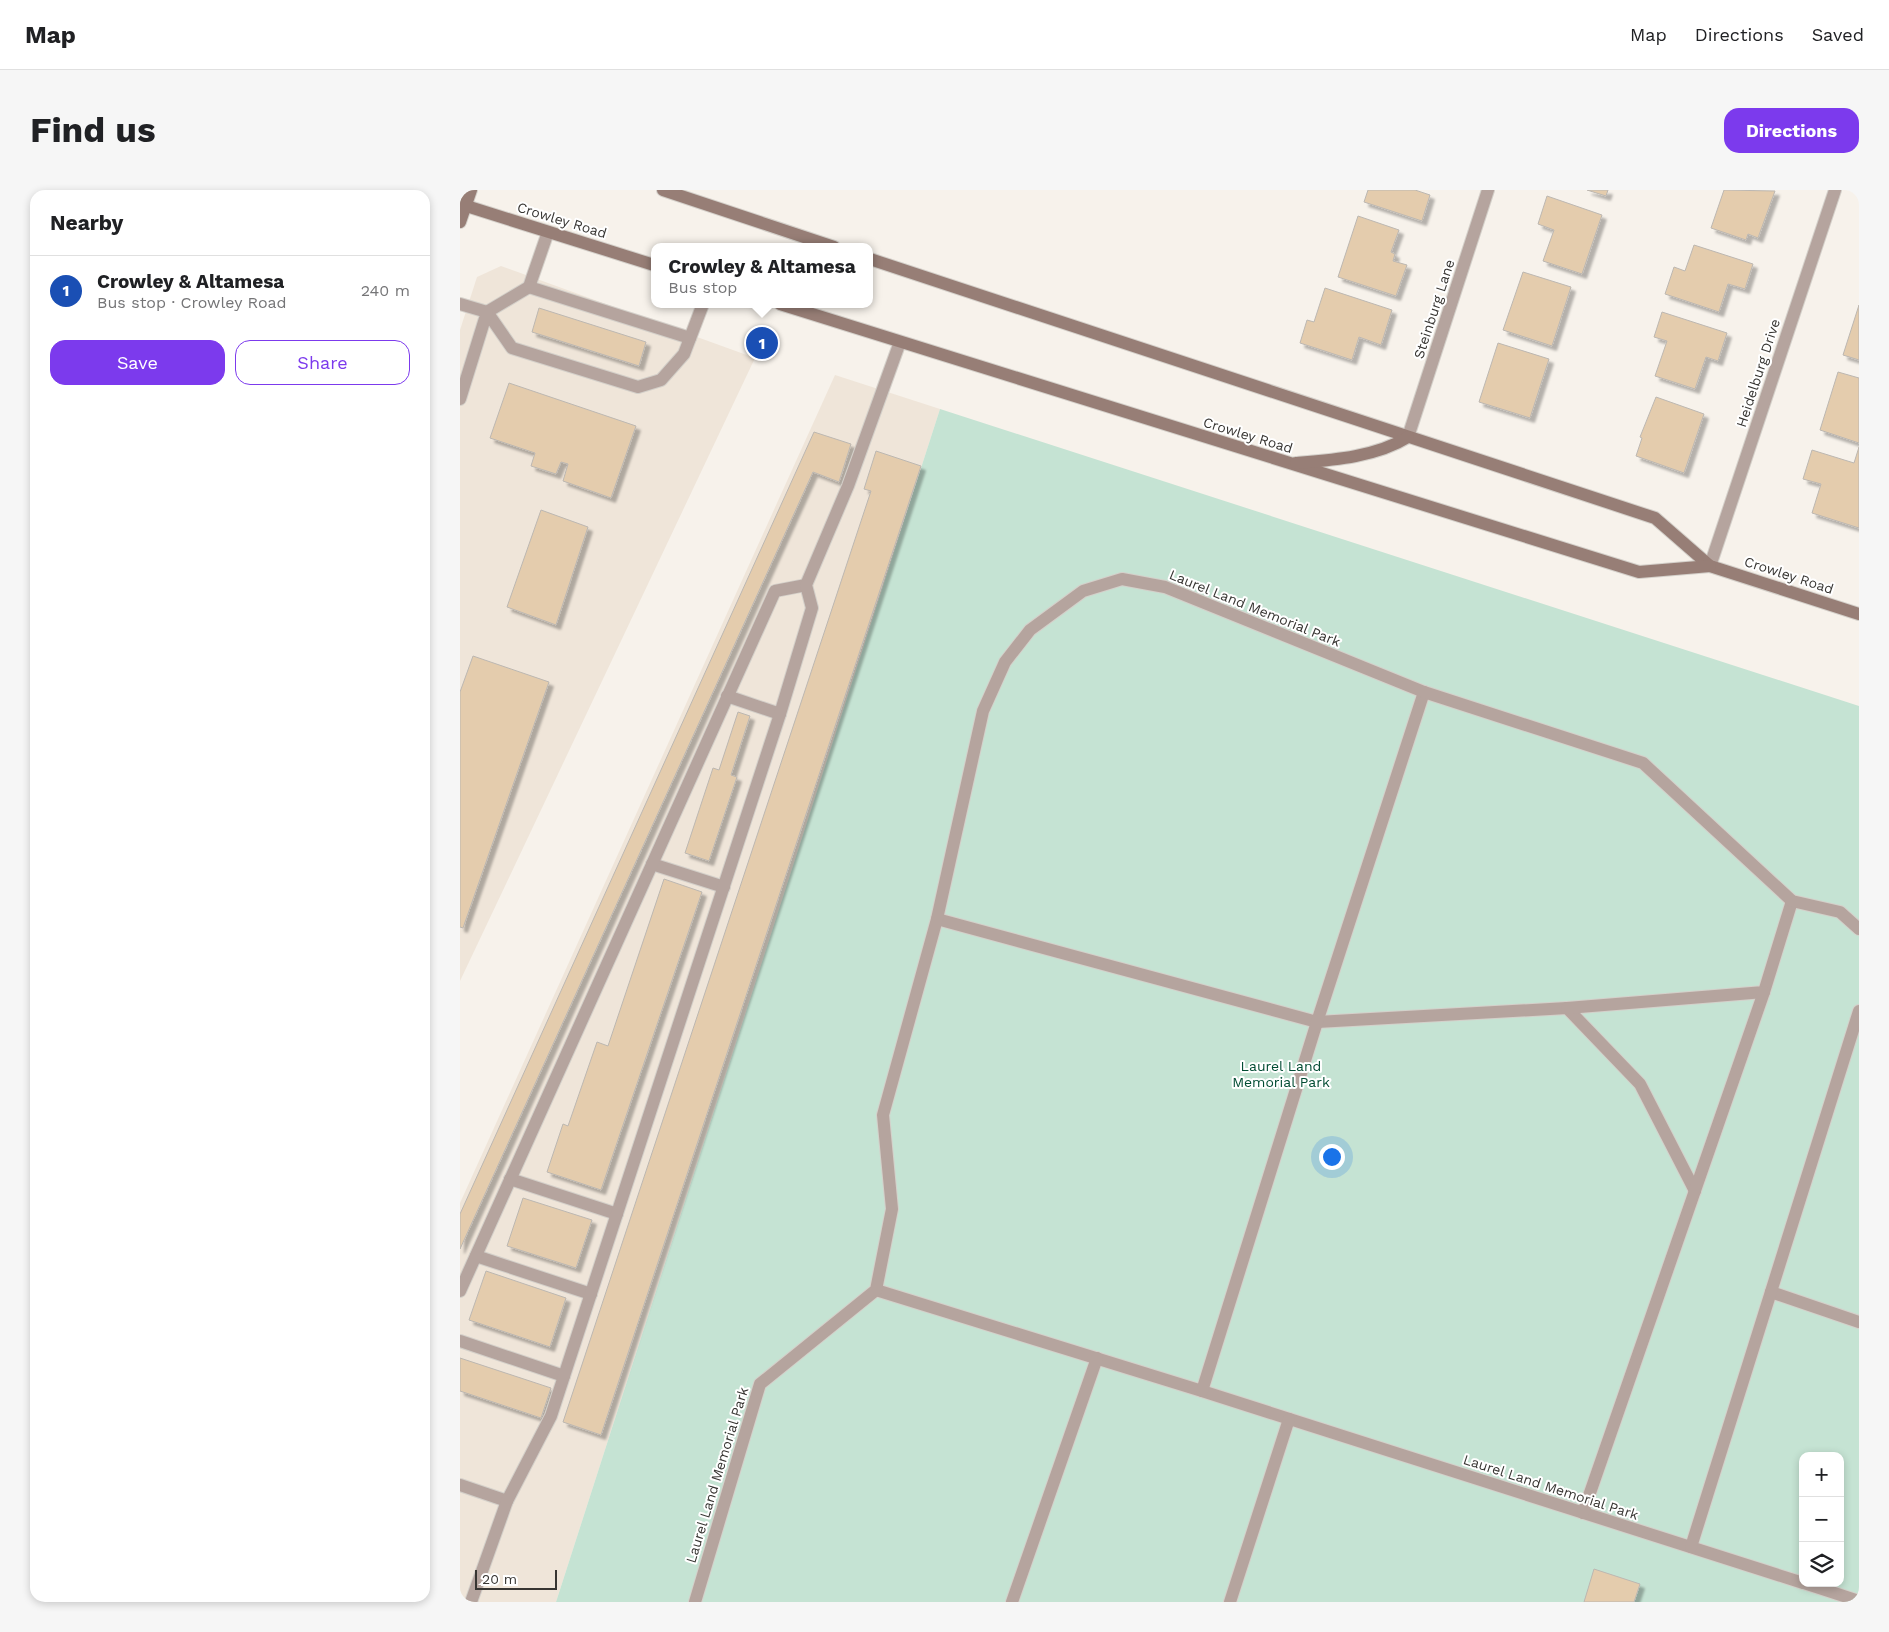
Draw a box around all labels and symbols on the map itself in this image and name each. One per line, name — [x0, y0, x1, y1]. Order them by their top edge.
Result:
street label: Crowley Road — [515, 199, 609, 241]
street label: Steinburg Lane — [1410, 257, 1458, 361]
street label: Heidelburg Drive — [1733, 317, 1783, 429]
pin: 1 — [746, 324, 778, 362]
street label: Crowley Road — [1201, 414, 1295, 456]
street label: Crowley Road — [1742, 553, 1836, 597]
street label: Laurel Land Memorial Park — [1167, 566, 1343, 650]
park label: Laurel Land Memorial Park — [1232, 1058, 1330, 1090]
your location — [1319, 1144, 1345, 1170]
street label: Laurel Land Memorial Park — [683, 1385, 751, 1565]
street label: Laurel Land Memorial Park — [1461, 1451, 1641, 1523]
scale bar — [475, 1567, 558, 1590]

